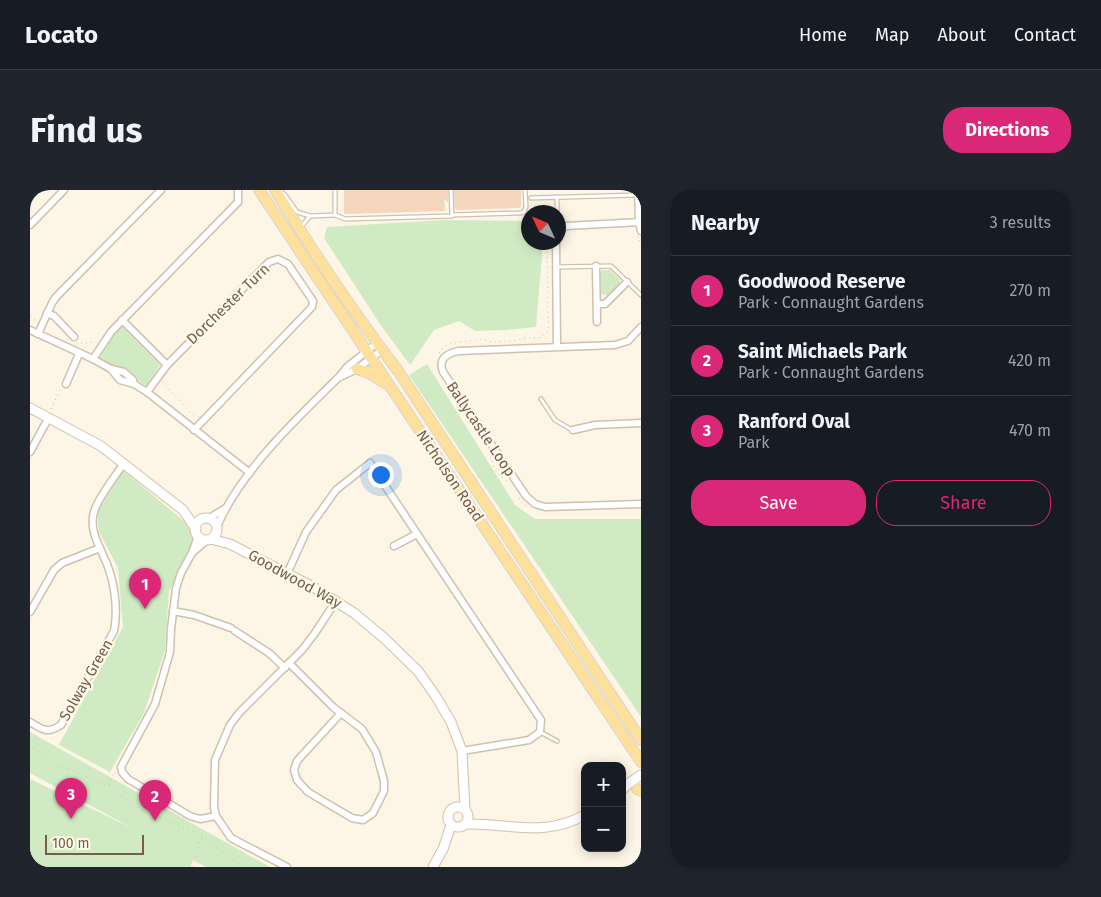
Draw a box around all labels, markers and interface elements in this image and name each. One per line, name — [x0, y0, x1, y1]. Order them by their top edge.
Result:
text: Locato — [25, 21, 98, 49]
text: Home — [799, 24, 847, 46]
text: Map — [875, 24, 909, 46]
text: About — [937, 24, 986, 46]
text: Contact — [1014, 24, 1076, 46]
button: Directions — [943, 107, 1071, 153]
text: Find us — [30, 109, 142, 151]
north arrow — [521, 205, 566, 250]
text: Nearby — [691, 210, 759, 236]
text: 3 results — [990, 213, 1051, 232]
street label: Dorchester Turn — [183, 260, 273, 348]
text: Goodwood Reserve — [738, 270, 905, 293]
text: 1 — [703, 281, 711, 300]
text: 270 m — [1009, 281, 1051, 300]
text: Park · Connaught Gardens — [738, 293, 924, 312]
text: Saint Michaels Park — [738, 340, 907, 363]
text: 2 — [703, 351, 711, 370]
text: 420 m — [1008, 351, 1051, 370]
text: Park · Connaught Gardens — [738, 363, 924, 382]
street label: Ballycastle Loop — [443, 378, 519, 480]
text: Ranford Oval — [738, 410, 850, 433]
text: 3 — [703, 421, 711, 440]
text: 470 m — [1009, 421, 1051, 440]
street label: Nicholson Road — [413, 427, 487, 525]
text: Park — [738, 433, 770, 452]
your location — [368, 462, 394, 488]
button: Save — [691, 480, 866, 526]
button: Share — [876, 480, 1051, 526]
street label: Goodwood Way — [245, 546, 346, 612]
pin: 1 — [129, 568, 161, 609]
street label: Solway Green — [55, 636, 117, 724]
map controls — [581, 762, 626, 852]
button: + — [581, 762, 626, 807]
pin: 3 — [55, 778, 87, 819]
pin: 2 — [139, 780, 171, 821]
button: − — [581, 807, 626, 852]
scale bar — [45, 832, 144, 855]
text: 100 m — [52, 835, 89, 852]

